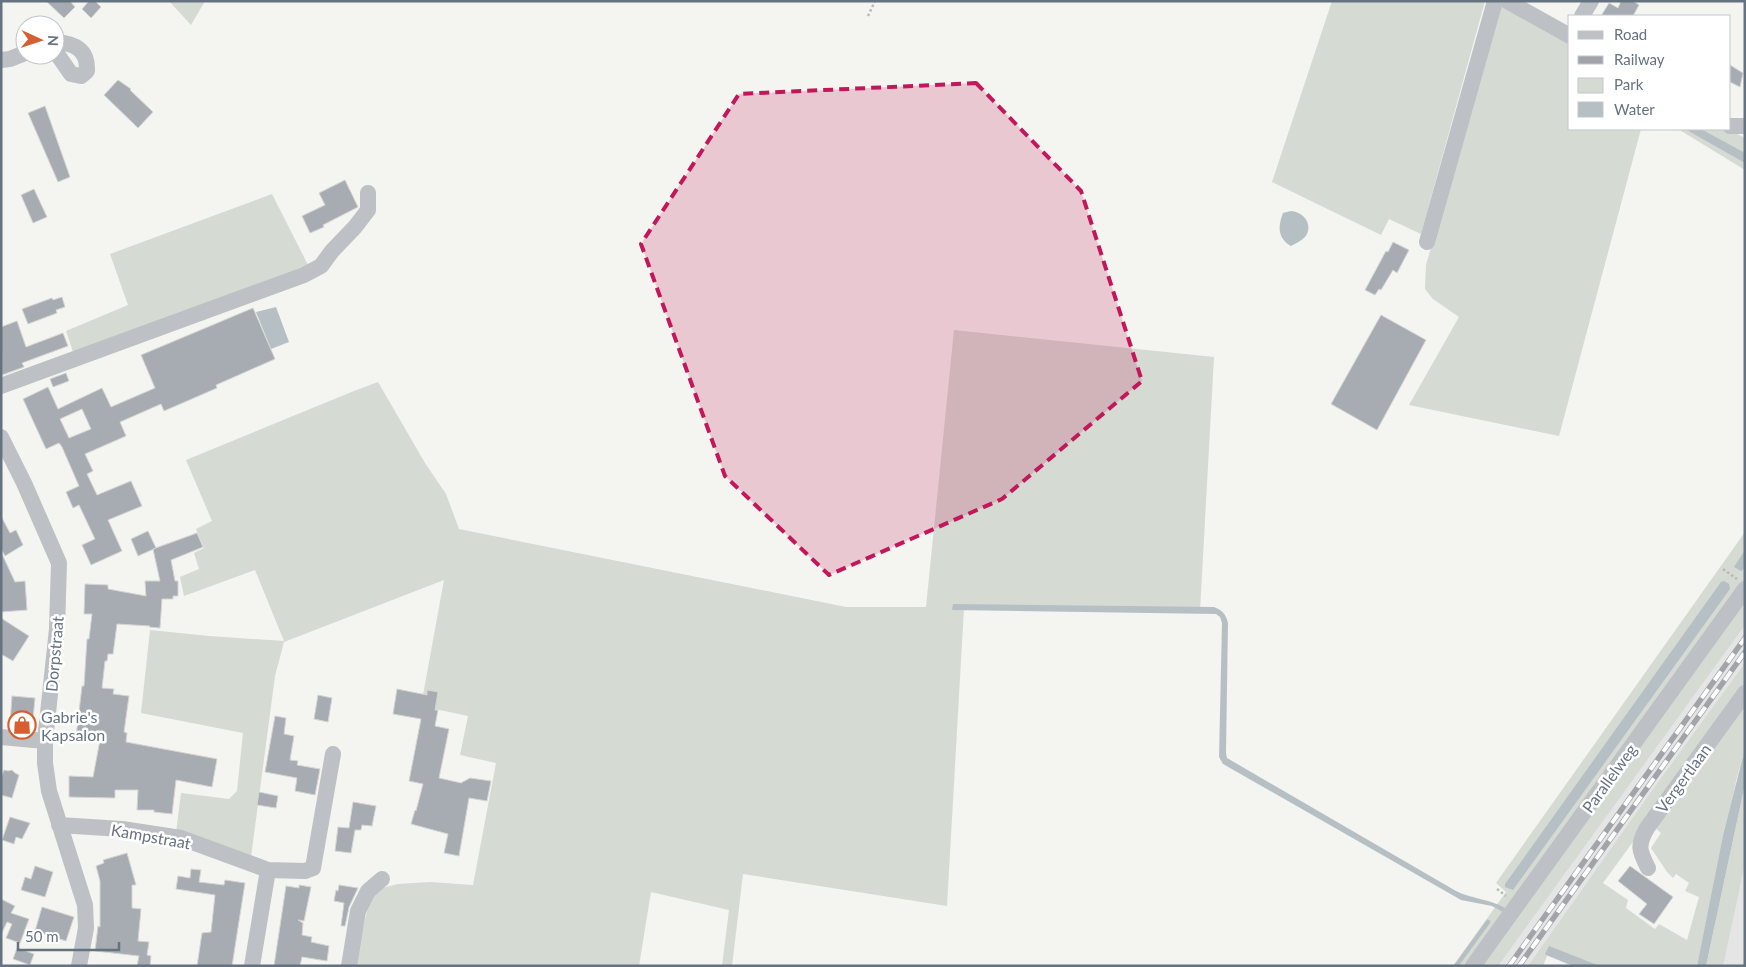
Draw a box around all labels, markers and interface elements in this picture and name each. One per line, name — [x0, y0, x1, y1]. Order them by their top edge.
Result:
north arrow — [15, 15, 65, 65]
legend — [1568, 15, 1731, 130]
text: Road — [1614, 25, 1647, 43]
text: N — [45, 35, 62, 47]
text: Railway — [1614, 50, 1665, 68]
text: Park — [1614, 75, 1644, 93]
text: Water — [1614, 100, 1655, 118]
street label: Dorpstraat — [41, 615, 67, 693]
place label: Gabrie's Kapsalon — [41, 707, 105, 744]
shop icon: Gabrie's Kapsalon — [7, 710, 37, 740]
street label: Parallelweg — [1578, 740, 1640, 816]
street label: Vergertlaan — [1652, 740, 1714, 816]
street label: Kampstraat — [110, 820, 193, 852]
scale bar — [18, 920, 119, 952]
text: 50 m — [25, 927, 59, 945]

